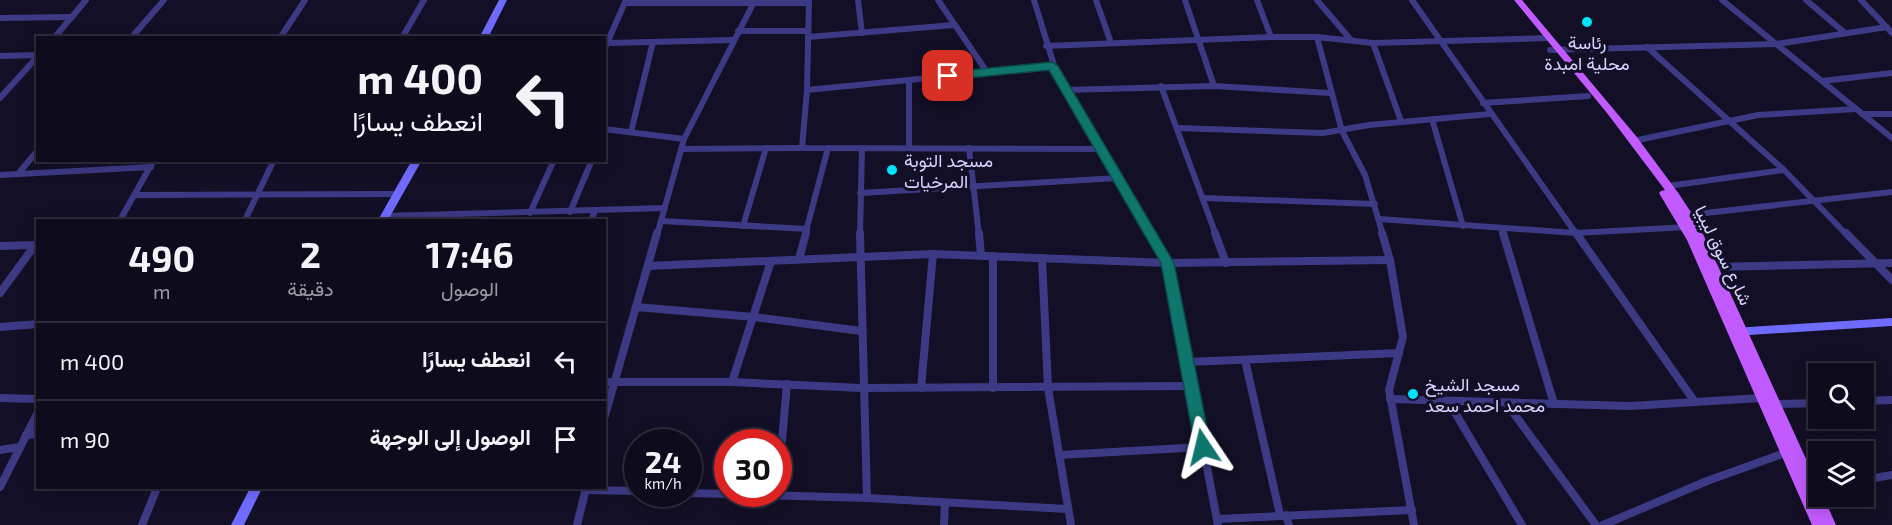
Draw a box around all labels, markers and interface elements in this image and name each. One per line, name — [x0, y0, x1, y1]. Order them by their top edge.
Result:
marker: رئاسة محلية امبدة — [1580, 15, 1594, 29]
place label: رئاسة محلية امبدة — [1544, 31, 1630, 74]
pin — [922, 50, 973, 101]
text: 400 m — [357, 52, 483, 102]
icon: arrive — [931, 59, 964, 92]
icon: left — [504, 60, 582, 138]
text: انعطف يسارًا — [352, 104, 483, 136]
place label: مسجد التوبة المرخيات — [904, 149, 993, 193]
marker: مسجد التوبة المرخيات — [885, 163, 899, 177]
street label: شارع سوق ليبيا — [1689, 202, 1758, 309]
text: 2 — [300, 232, 321, 275]
text: 17:46 — [426, 232, 514, 275]
text: 490 — [128, 236, 195, 279]
text: دقيقة — [287, 276, 334, 300]
text: الوصول — [441, 276, 499, 300]
text: m — [153, 279, 170, 303]
text: انعطف يسارًا — [422, 345, 531, 371]
icon: left — [549, 345, 582, 378]
text: 400 m — [60, 348, 124, 374]
map controls — [1808, 363, 1874, 507]
button: search — [1808, 363, 1874, 429]
place label: مسجد الشيخ محمد احمد سعد — [1425, 373, 1545, 416]
marker: مسجد الشيخ محمد احمد سعد — [1406, 387, 1420, 401]
position arrow — [1171, 415, 1235, 479]
text: الوصول إلى الوجهة — [369, 423, 531, 449]
icon: arrive — [549, 423, 582, 456]
text: 90 m — [60, 426, 110, 452]
speed limit sign: 30 — [714, 429, 792, 507]
button: layers — [1808, 441, 1874, 507]
text: 24 — [645, 443, 681, 479]
text: km/h — [644, 474, 682, 492]

